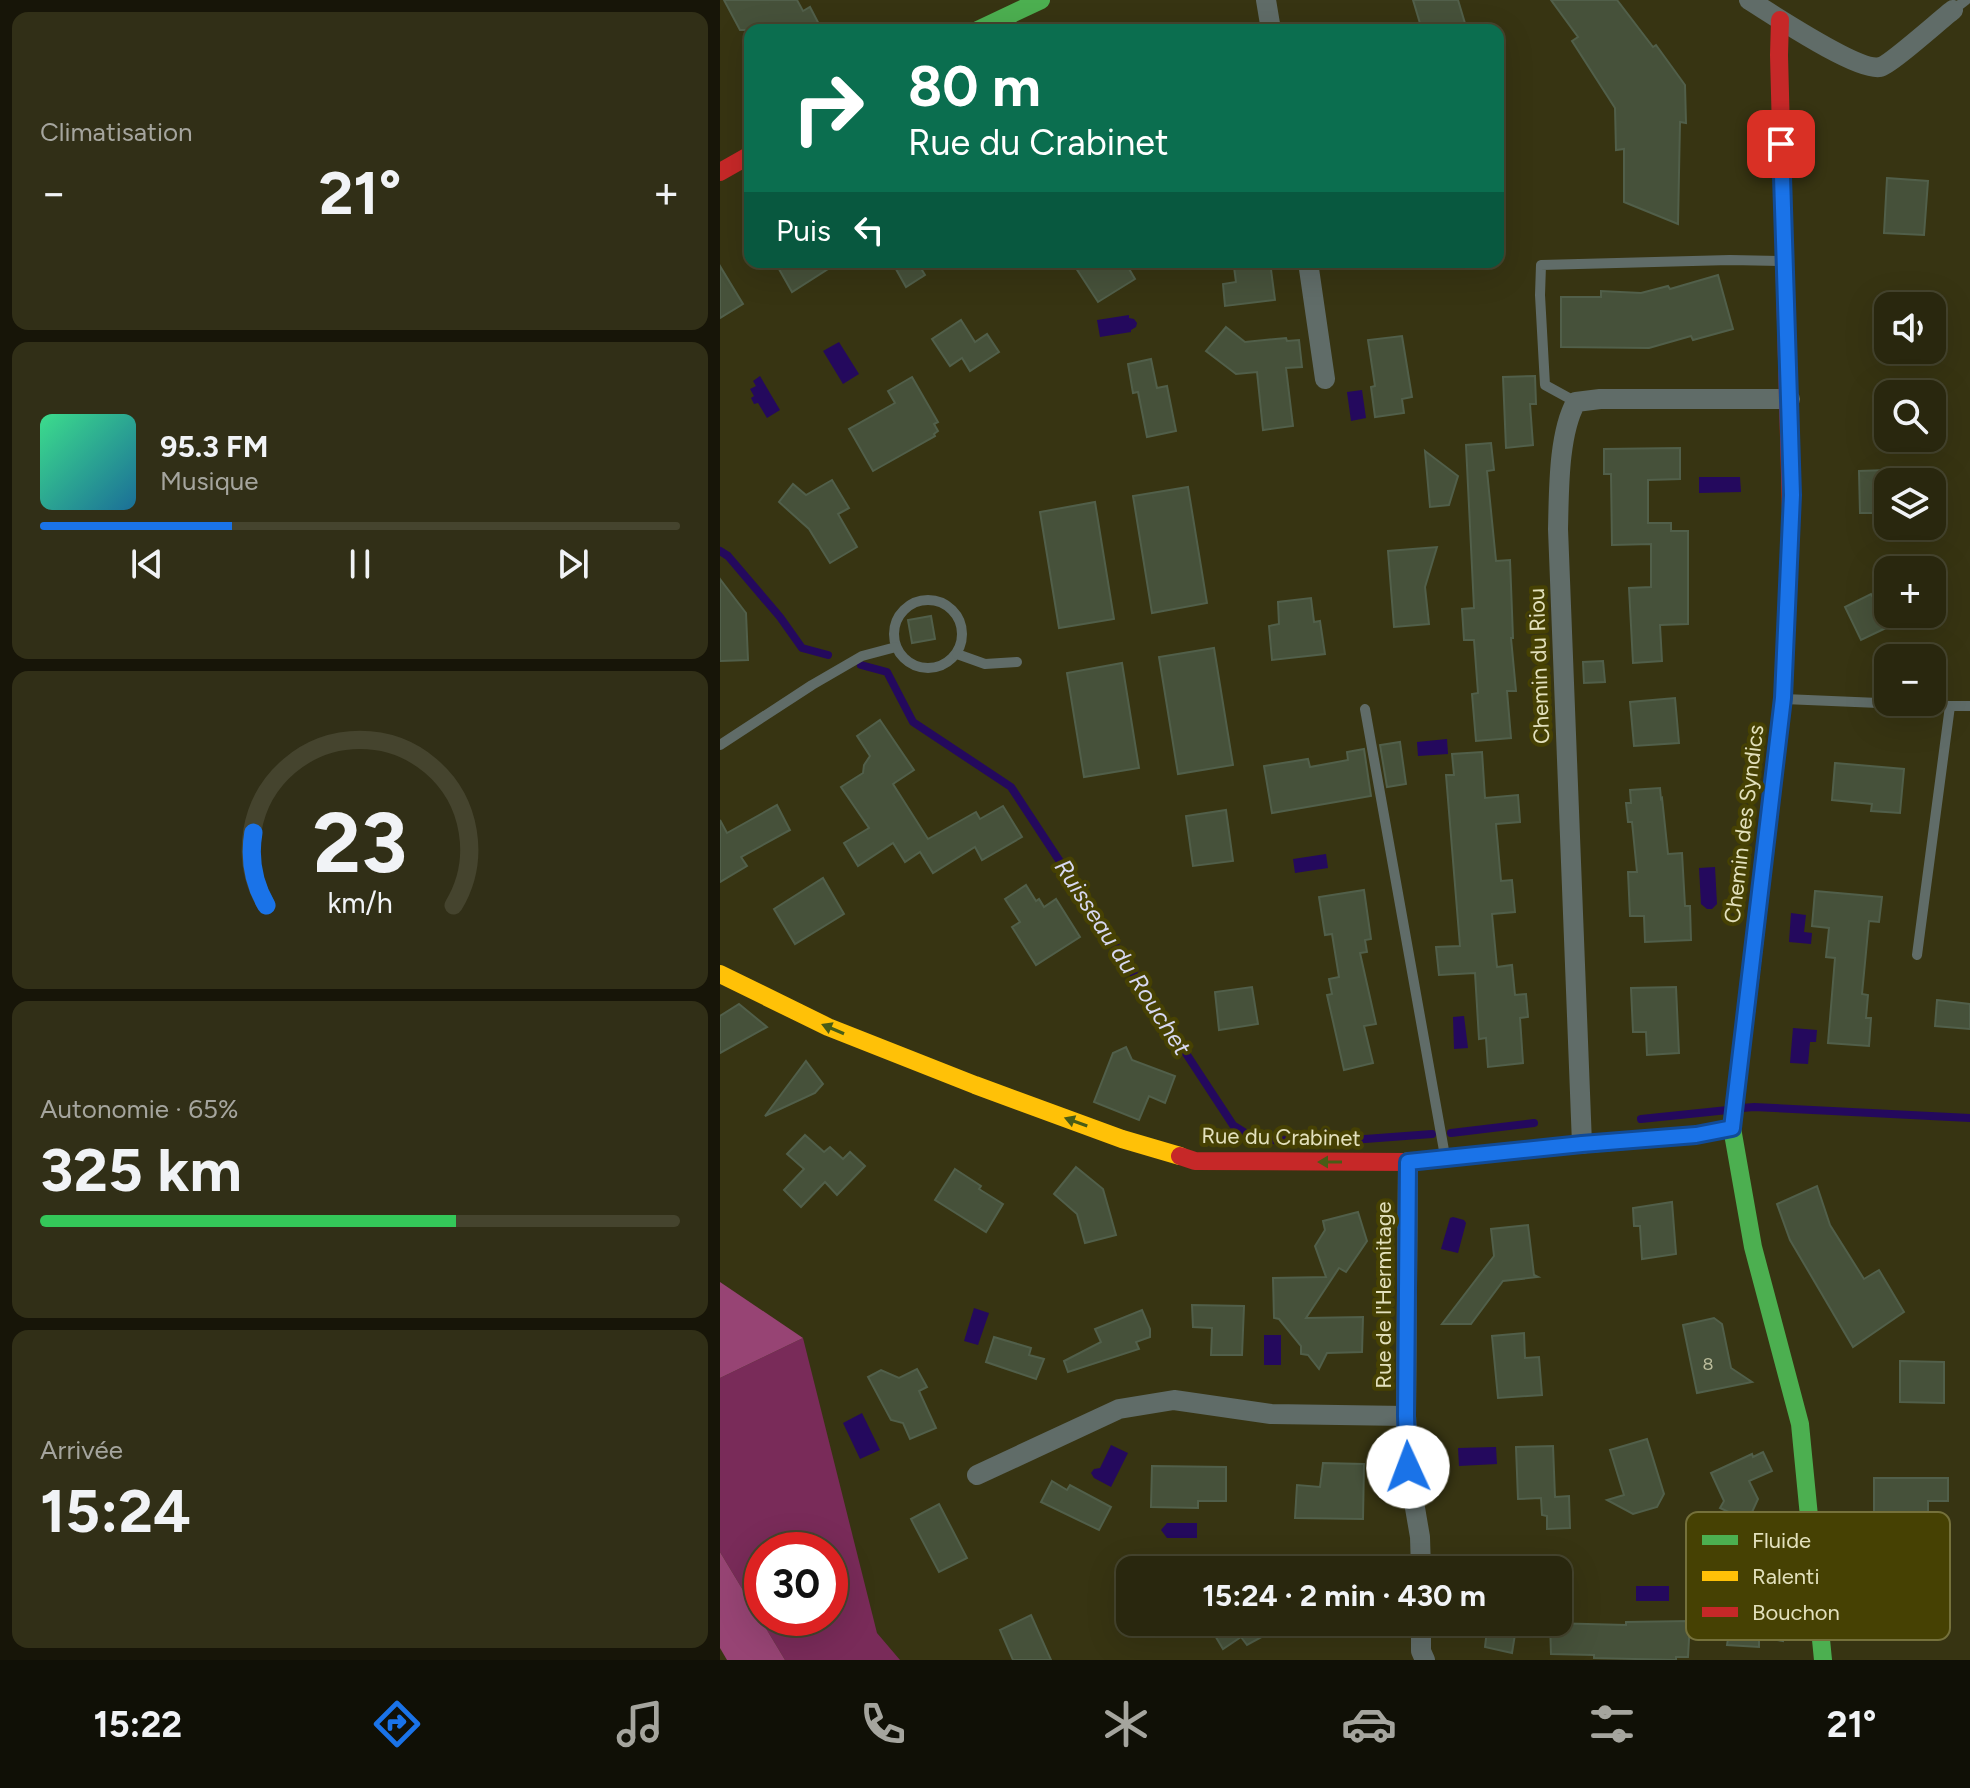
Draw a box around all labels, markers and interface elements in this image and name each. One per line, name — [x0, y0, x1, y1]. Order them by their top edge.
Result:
text: 80 m — [908, 53, 1041, 120]
icon: right — [776, 56, 880, 160]
pin — [1747, 110, 1815, 178]
text: Climatisation — [40, 116, 193, 148]
text: Rue du Crabinet — [908, 121, 1169, 164]
icon: arrive — [1759, 122, 1803, 166]
text: 21° — [319, 157, 401, 229]
text: − — [40, 166, 67, 219]
text: + — [653, 166, 680, 219]
icon: left — [847, 208, 891, 252]
text: Puis — [776, 212, 831, 249]
map controls — [1874, 292, 1946, 716]
button: sound — [1874, 292, 1946, 364]
button: search — [1874, 380, 1946, 452]
text: 95.3 FM — [160, 428, 268, 465]
text: Musique — [160, 465, 258, 497]
button: layers — [1874, 468, 1946, 540]
icon: previous — [125, 542, 169, 586]
icon: pause — [338, 542, 382, 586]
icon: next — [551, 542, 595, 586]
button: + — [1874, 556, 1946, 628]
street label: Chemin du Riou — [1523, 587, 1555, 745]
button: − — [1874, 644, 1946, 716]
street label: Chemin des Syndics — [1718, 723, 1770, 925]
text: 23 — [313, 793, 407, 893]
water label: Ruisseau du Rouchet — [1049, 854, 1198, 1061]
text: km/h — [327, 886, 393, 920]
one-way arrow — [821, 1022, 845, 1035]
text: Autonomie · 65% — [40, 1093, 238, 1125]
one-way arrow — [1064, 1116, 1088, 1128]
street label: Rue du Crabinet — [1201, 1122, 1361, 1152]
text: 325 km — [40, 1134, 242, 1206]
one-way arrow — [1317, 1156, 1342, 1168]
street label: Rue de l'Hermitage — [1370, 1201, 1397, 1389]
house number: 8 — [1702, 1353, 1714, 1375]
position arrow — [1366, 1425, 1450, 1509]
text: Arrivée — [40, 1434, 123, 1466]
text: 15:24 — [40, 1475, 191, 1547]
legend — [1686, 1512, 1950, 1640]
text: Fluide — [1752, 1527, 1811, 1554]
speed limit sign: 30 — [744, 1532, 848, 1636]
text: Ralenti — [1752, 1563, 1820, 1590]
text: 15:24 · 2 min · 430 m — [1202, 1577, 1486, 1614]
text: Bouchon — [1752, 1599, 1840, 1626]
icon: directions — [369, 1696, 425, 1752]
icon: music — [612, 1696, 668, 1752]
icon: phone — [855, 1696, 911, 1752]
icon: climate — [1098, 1696, 1154, 1752]
icon: car — [1341, 1696, 1397, 1752]
icon: filters — [1584, 1696, 1640, 1752]
text: 15:22 — [93, 1703, 182, 1746]
text: 21° — [1827, 1703, 1876, 1746]

